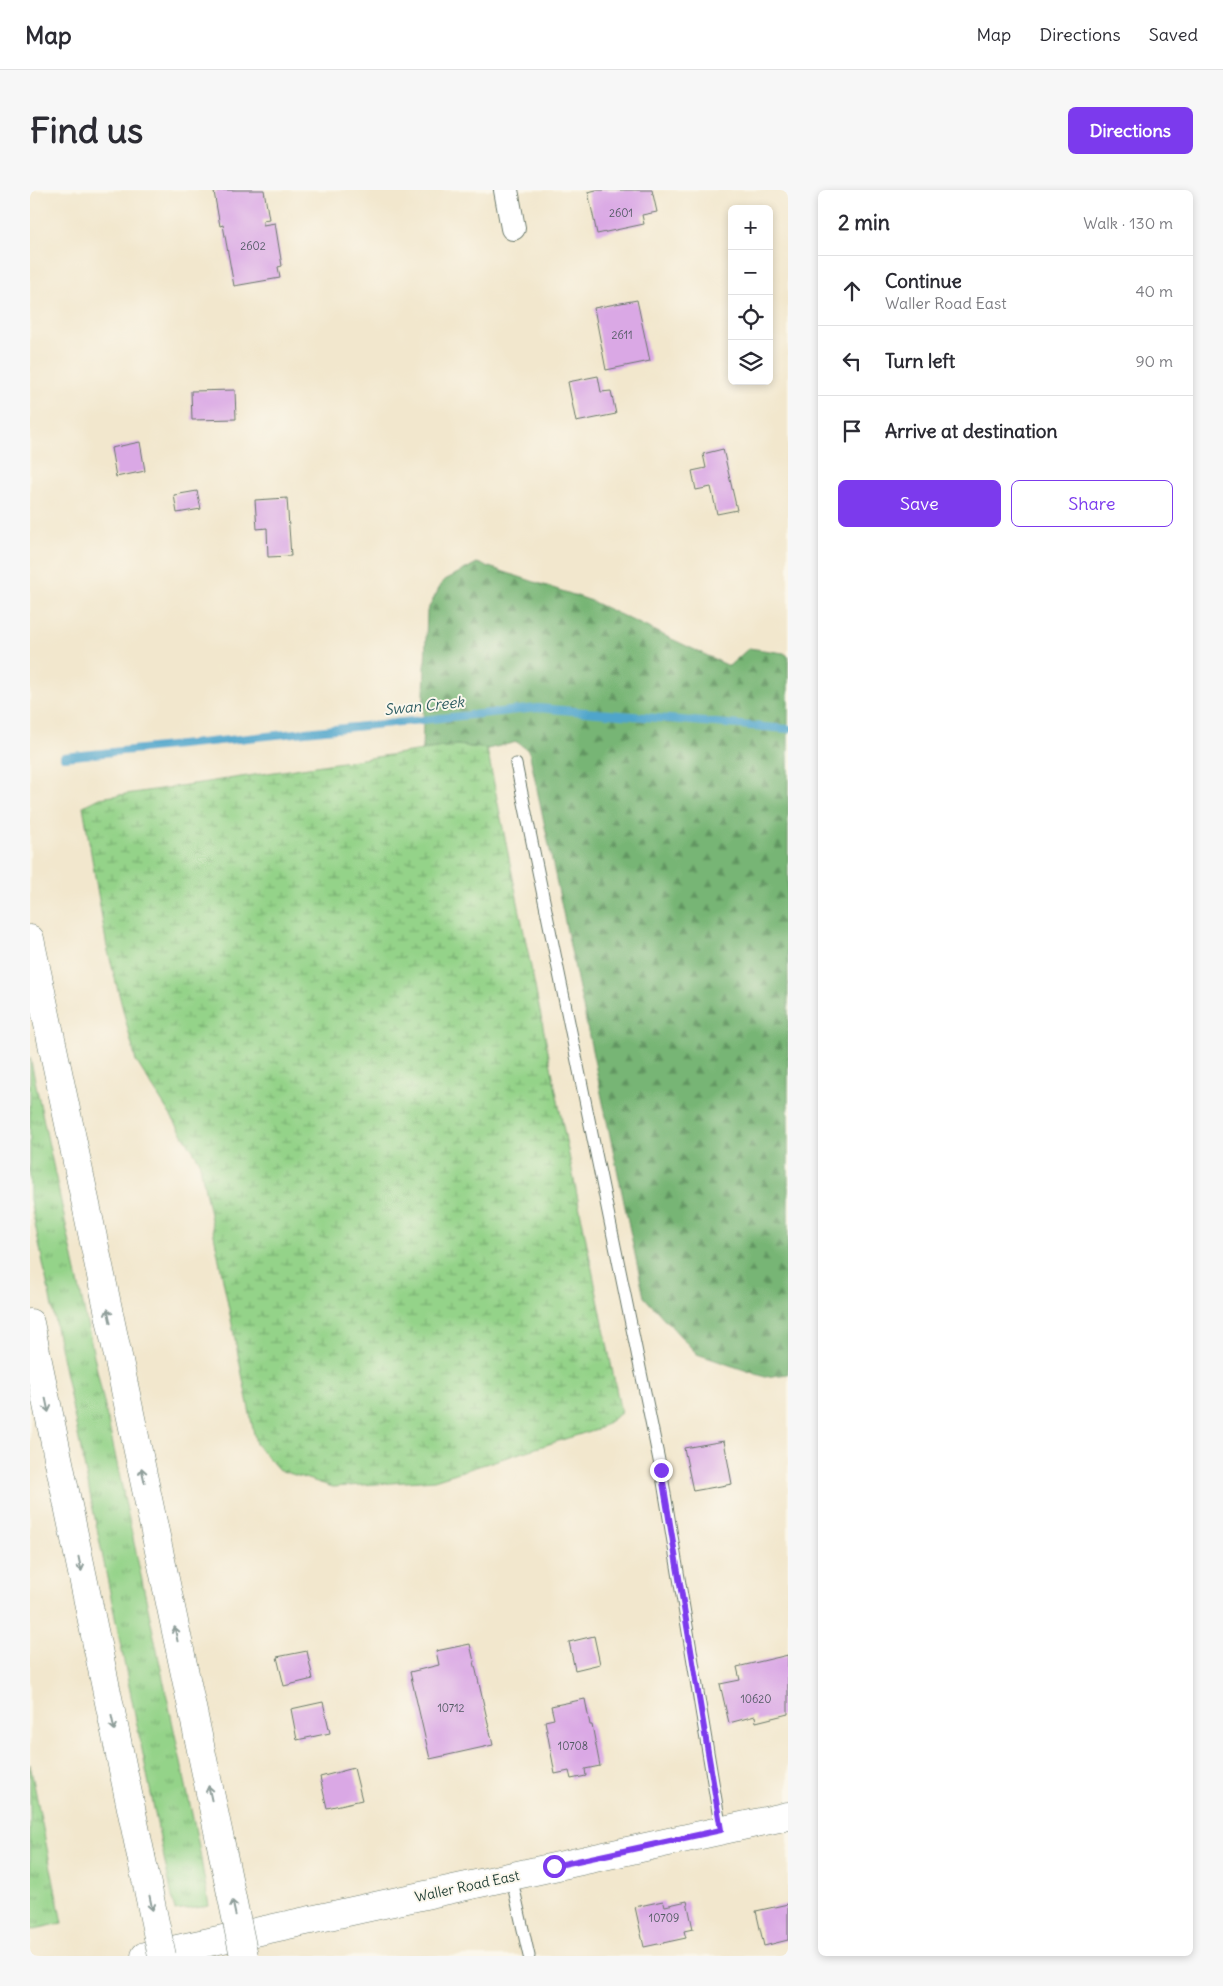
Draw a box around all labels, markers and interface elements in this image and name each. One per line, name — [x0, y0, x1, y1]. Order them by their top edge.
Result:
text: Map — [25, 20, 72, 50]
text: Map — [976, 23, 1011, 46]
text: Directions — [1039, 23, 1121, 46]
text: Saved — [1149, 23, 1198, 46]
button: Directions — [1068, 107, 1193, 154]
text: Find us — [30, 108, 143, 152]
map controls — [728, 205, 773, 385]
button: + — [728, 205, 773, 250]
house number: 2601 — [609, 206, 633, 220]
text: 2 min — [838, 209, 890, 236]
text: Walk · 130 m — [1083, 213, 1173, 233]
house number: 2602 — [240, 239, 266, 253]
button: − — [728, 250, 773, 295]
text: Continue — [885, 269, 962, 293]
icon: ahead — [838, 277, 866, 305]
text: 40 m — [1135, 281, 1173, 301]
text: Waller Road East — [885, 293, 1007, 313]
button: locate — [728, 295, 773, 340]
house number: 2611 — [611, 328, 633, 342]
button: layers — [728, 340, 773, 385]
icon: left — [838, 347, 866, 375]
text: Turn left — [885, 349, 955, 373]
text: 90 m — [1135, 351, 1173, 371]
icon: arrive — [838, 417, 866, 445]
text: Arrive at destination — [885, 419, 1058, 443]
button: Save — [838, 480, 1001, 527]
button: Share — [1011, 480, 1173, 527]
water label: Swan Creek — [383, 692, 466, 719]
one-way arrow — [104, 1308, 114, 1324]
one-way arrow — [43, 1396, 52, 1412]
route end — [650, 1459, 673, 1482]
one-way arrow — [138, 1467, 147, 1483]
one-way arrow — [76, 1555, 85, 1571]
one-way arrow — [171, 1626, 181, 1642]
house number: 10620 — [740, 1692, 772, 1706]
house number: 10712 — [437, 1701, 465, 1715]
one-way arrow — [109, 1714, 118, 1730]
house number: 10708 — [558, 1739, 588, 1753]
one-way arrow — [205, 1785, 214, 1801]
route start — [543, 1855, 566, 1878]
street label: Waller Road East — [413, 1866, 521, 1906]
one-way arrow — [146, 1895, 156, 1911]
one-way arrow — [229, 1901, 238, 1917]
house number: 10709 — [649, 1911, 679, 1925]

